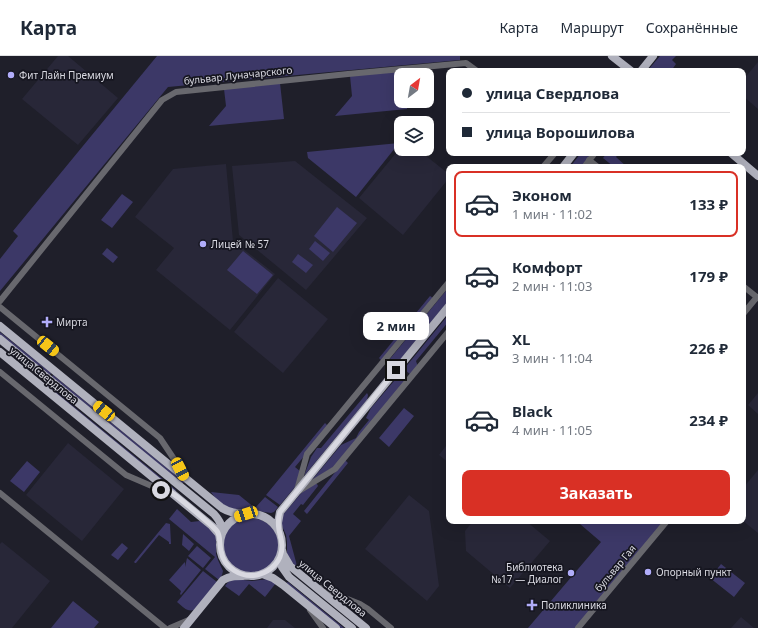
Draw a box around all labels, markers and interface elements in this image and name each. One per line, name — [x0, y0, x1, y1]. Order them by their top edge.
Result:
text: Карта — [20, 15, 77, 41]
text: Карта — [499, 18, 538, 37]
text: Маршрут — [560, 18, 624, 37]
text: Сохранённые — [646, 18, 738, 37]
street label: бульвар Луначарского — [183, 62, 293, 88]
place label: Фит Лайн Премиум — [19, 68, 114, 82]
north arrow — [394, 68, 434, 108]
map controls — [394, 68, 434, 156]
marker: Фит Лайн Премиум — [6, 70, 16, 80]
text: улица Свердлова — [486, 83, 619, 103]
button: layers — [394, 116, 434, 156]
text: улица Ворошилова — [486, 122, 635, 142]
text: Эконом — [512, 185, 572, 205]
icon: car — [464, 186, 500, 222]
text: 133 ₽ — [689, 194, 728, 214]
text: 1 мин · 11:02 — [512, 205, 592, 223]
place label: Лицей № 57 — [211, 237, 269, 251]
marker: Лицей № 57 — [198, 239, 208, 249]
text: Комфорт — [512, 257, 582, 277]
icon: car — [464, 258, 500, 294]
text: 179 ₽ — [689, 266, 728, 286]
text: 2 мин · 11:03 — [512, 277, 592, 295]
callout: 2 мин — [363, 312, 429, 340]
place label: Мирта — [56, 315, 87, 329]
marker: Мирта — [41, 316, 53, 328]
text: 2 мин — [377, 317, 416, 335]
text: XL — [512, 329, 530, 349]
icon: car — [464, 330, 500, 366]
car — [35, 334, 61, 358]
text: 226 ₽ — [689, 338, 728, 358]
street label: улица Свердлова — [7, 343, 81, 407]
text: 3 мин · 11:04 — [512, 349, 592, 367]
route end — [387, 361, 405, 379]
car — [91, 399, 117, 423]
text: Black — [512, 401, 552, 421]
icon: car — [464, 402, 500, 438]
text: 234 ₽ — [689, 410, 728, 430]
text: 4 мин · 11:05 — [512, 421, 592, 439]
car — [169, 456, 191, 482]
button: Заказать — [462, 470, 730, 516]
route start — [152, 481, 170, 499]
car — [233, 505, 259, 523]
street label: бульвар Гая — [591, 541, 639, 595]
street label: улица Свердлова — [296, 556, 370, 620]
place label: Библиотека №17 — Диалог — [491, 560, 564, 586]
place label: Опорный пункт — [656, 565, 732, 579]
marker: Опорный пункт — [643, 567, 653, 577]
marker: Библиотека №17 — Диалог — [566, 568, 576, 578]
place label: Поликлиника — [541, 598, 607, 612]
marker: Поликлиника — [526, 599, 538, 611]

